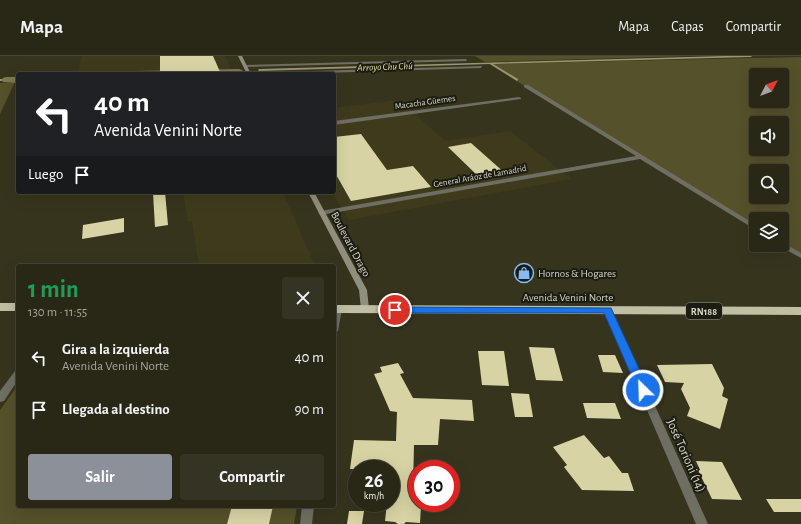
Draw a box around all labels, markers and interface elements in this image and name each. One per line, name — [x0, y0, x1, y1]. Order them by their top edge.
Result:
text: Mapa — [20, 18, 63, 37]
text: Mapa — [618, 20, 649, 34]
text: Capas — [671, 20, 704, 34]
text: Compartir — [726, 20, 781, 34]
water label: Arroyo Chu Chú — [356, 61, 413, 73]
north arrow — [749, 68, 789, 108]
map controls — [749, 68, 789, 252]
icon: left — [28, 88, 80, 140]
text: 40 m — [94, 89, 150, 117]
street label: Macacha Güemes — [394, 94, 456, 111]
button: sound — [749, 116, 789, 156]
text: Avenida Venini Norte — [94, 122, 242, 140]
icon: arrive — [71, 164, 93, 186]
street label: General Aráoz de Lamadrid — [433, 164, 528, 189]
button: search — [749, 164, 789, 204]
text: Luego — [28, 167, 63, 182]
street label: Boulevard Drago — [329, 210, 372, 278]
button: layers — [749, 212, 789, 252]
shop icon: Hornos & Hogares — [513, 262, 535, 284]
place label: Hornos & Hogares — [538, 268, 616, 279]
button: close — [282, 277, 324, 319]
text: 1 min — [28, 278, 79, 302]
street label: Avenida Venini Norte — [523, 292, 613, 303]
pin — [378, 293, 412, 327]
icon: arrive — [384, 299, 406, 321]
road number: RN188 — [686, 303, 722, 319]
text: 130 m · 11:55 — [28, 306, 87, 319]
text: Gira a la izquierda — [62, 342, 169, 357]
icon: left — [28, 347, 50, 369]
text: 40 m — [294, 350, 324, 365]
text: Avenida Venini Norte — [62, 360, 169, 373]
position arrow — [622, 369, 664, 411]
icon: arrive — [28, 399, 50, 421]
text: Llegada al destino — [62, 402, 170, 417]
text: 90 m — [295, 402, 324, 417]
street label: José Torioni (14) — [664, 417, 708, 494]
button: Salir — [28, 454, 172, 500]
button: Compartir — [180, 454, 324, 500]
speed limit sign: 30 — [408, 460, 460, 512]
text: 26 — [364, 471, 384, 491]
text: km/h — [364, 491, 384, 501]

